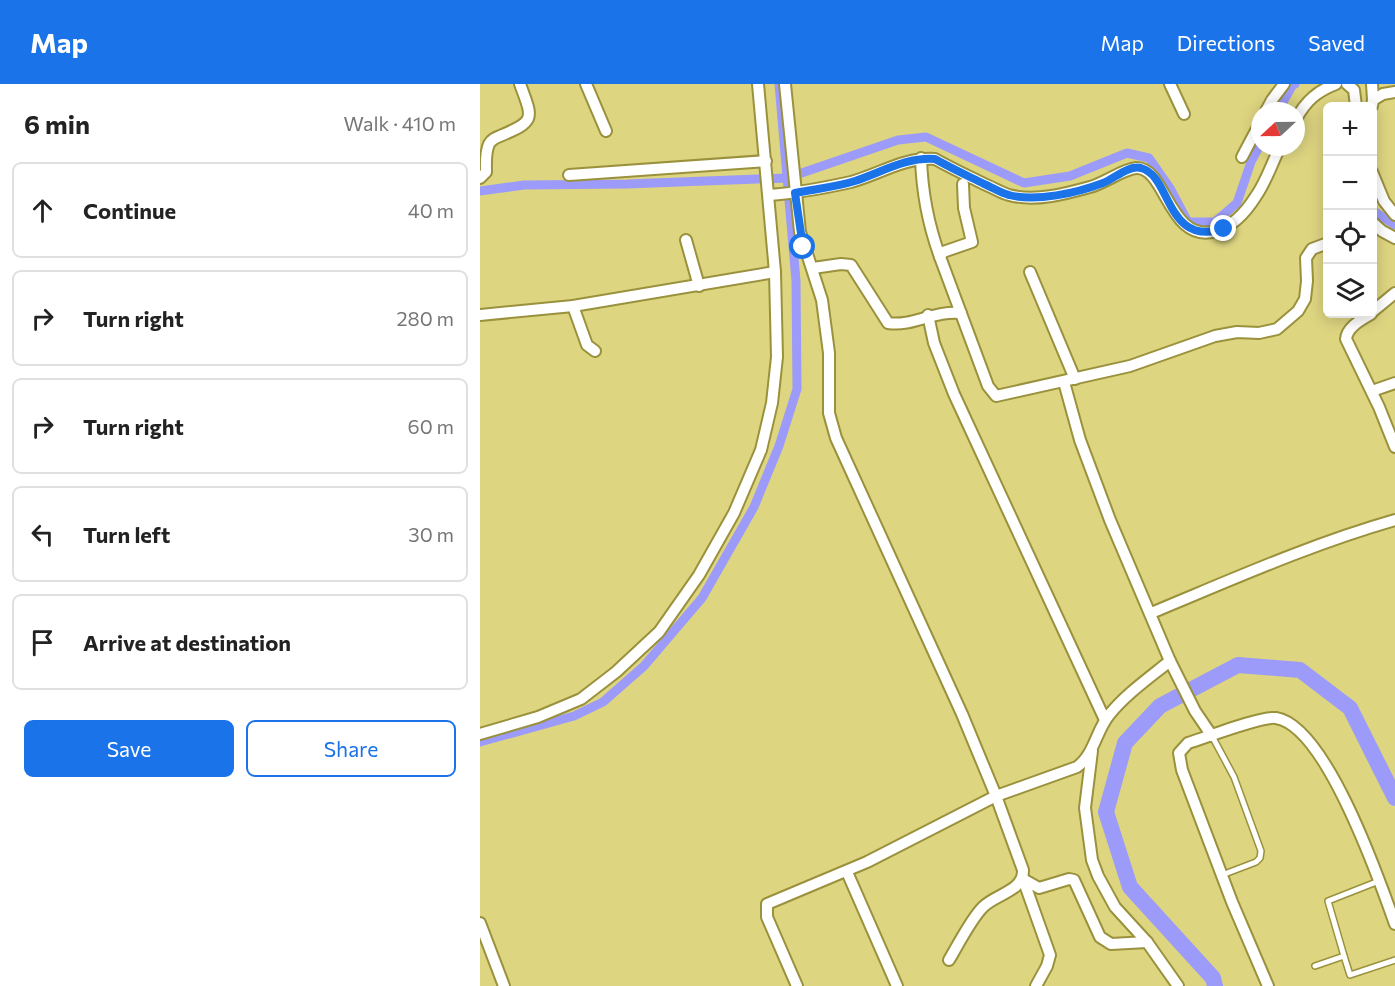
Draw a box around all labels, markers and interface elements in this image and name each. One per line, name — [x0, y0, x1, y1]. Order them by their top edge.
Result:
text: Map — [30, 25, 88, 59]
text: Map — [1101, 30, 1144, 55]
text: Directions — [1177, 30, 1275, 55]
text: Saved — [1308, 30, 1365, 55]
north arrow — [1251, 102, 1305, 156]
map controls — [1323, 102, 1377, 318]
button: + — [1323, 102, 1377, 156]
text: 6 min — [24, 108, 90, 139]
text: Walk · 410 m — [344, 111, 456, 135]
button: − — [1323, 156, 1377, 210]
icon: ahead — [26, 194, 59, 227]
text: Continue — [83, 197, 176, 224]
text: 40 m — [408, 198, 454, 222]
button: locate — [1323, 210, 1377, 264]
route end — [1210, 215, 1236, 241]
route start — [789, 233, 815, 259]
button: layers — [1323, 264, 1377, 318]
icon: right — [26, 302, 59, 335]
text: Turn right — [83, 305, 184, 332]
text: 280 m — [396, 306, 454, 330]
icon: right — [26, 410, 59, 443]
text: Turn right — [83, 413, 184, 440]
text: 60 m — [408, 414, 454, 438]
icon: left — [26, 518, 59, 551]
text: Turn left — [83, 521, 170, 548]
text: 30 m — [408, 522, 454, 546]
icon: arrive — [26, 626, 59, 659]
text: Arrive at destination — [83, 629, 291, 656]
button: Save — [24, 720, 234, 777]
button: Share — [246, 720, 456, 777]

